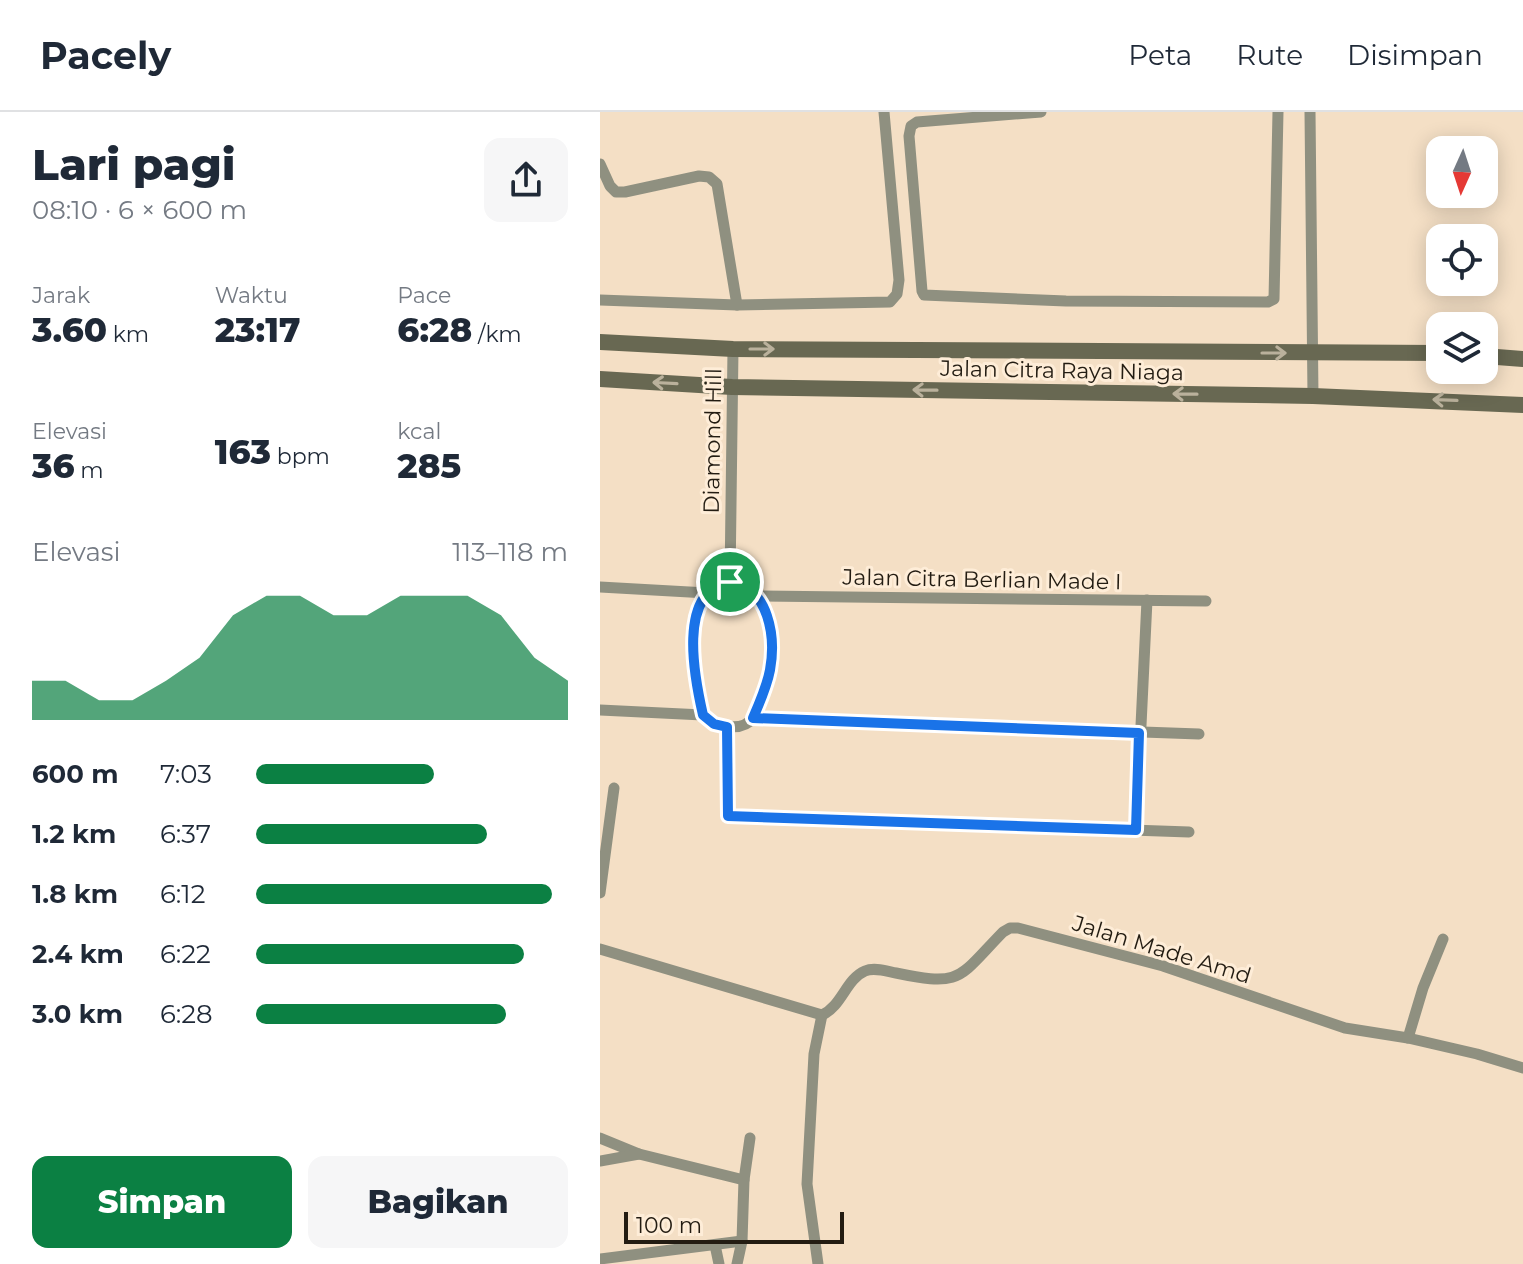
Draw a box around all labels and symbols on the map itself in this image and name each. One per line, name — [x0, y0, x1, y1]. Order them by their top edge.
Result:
north arrow — [1426, 136, 1498, 208]
one-way arrow — [748, 341, 775, 357]
one-way arrow — [1260, 345, 1287, 361]
street label: Jalan Citra Raya Niaga — [939, 355, 1184, 386]
street label: Diamond Hill — [698, 368, 727, 514]
one-way arrow — [652, 375, 679, 390]
one-way arrow — [912, 382, 939, 398]
one-way arrow — [1172, 386, 1199, 402]
one-way arrow — [1432, 393, 1459, 408]
pin — [696, 548, 764, 616]
street label: Jalan Citra Berlian Made I — [841, 564, 1122, 595]
street label: Jalan Made Amd — [1068, 909, 1255, 990]
scale bar — [624, 1208, 844, 1244]

